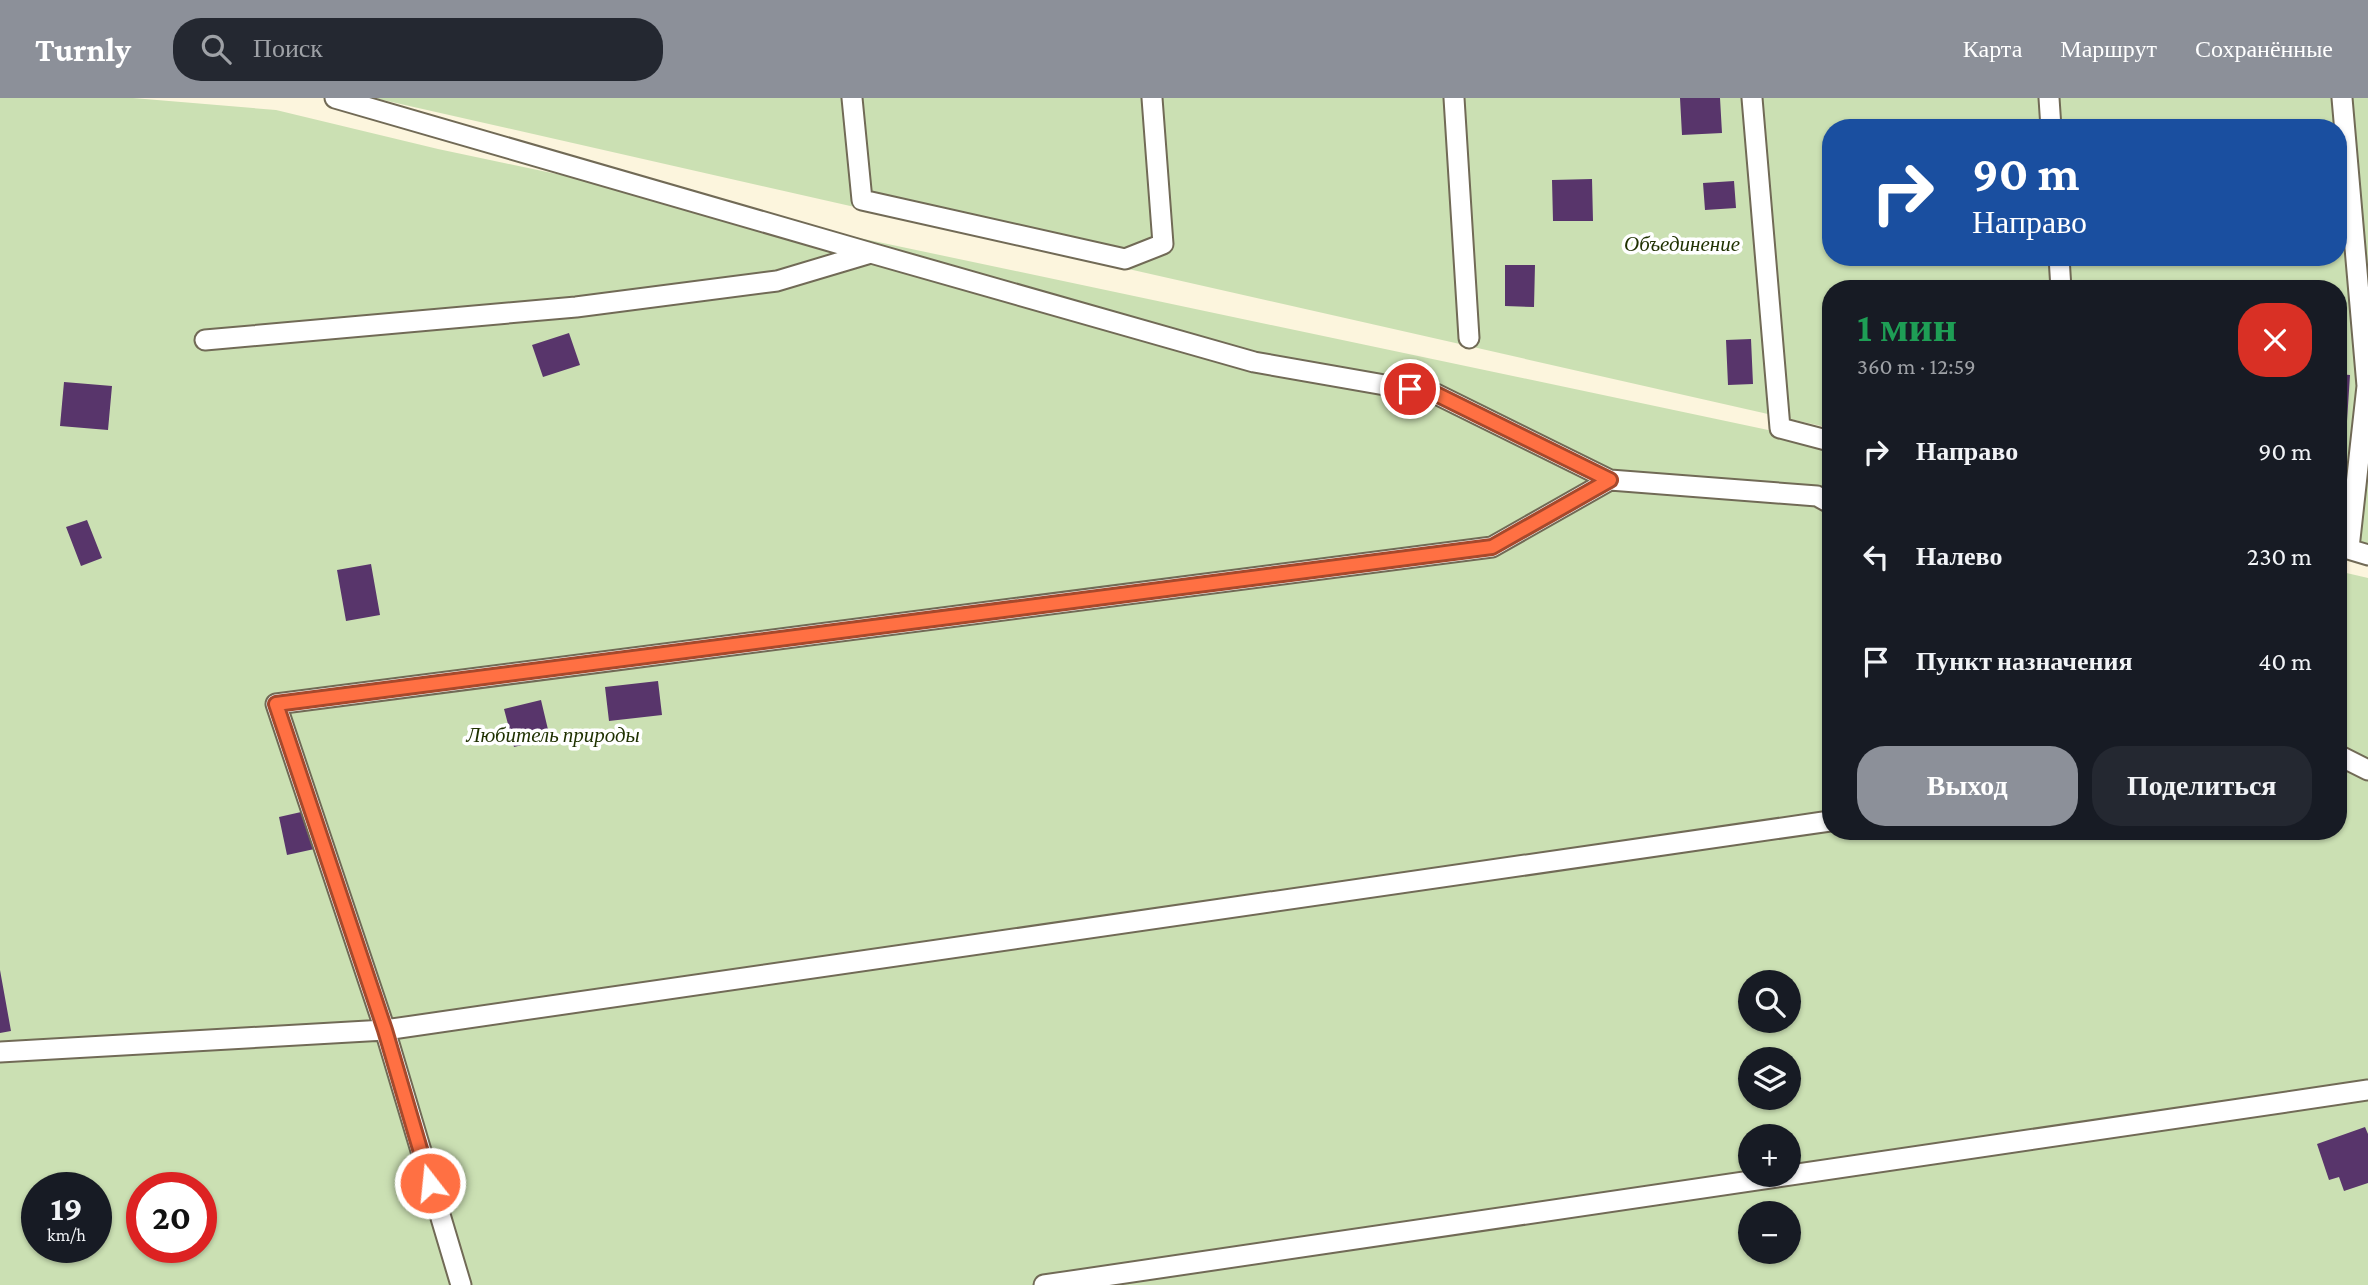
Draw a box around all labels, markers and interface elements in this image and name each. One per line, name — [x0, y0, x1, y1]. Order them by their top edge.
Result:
search box — [173, 18, 663, 81]
icon: search — [197, 30, 235, 68]
text: Turnly — [35, 31, 131, 68]
text: Поиск — [253, 34, 323, 63]
text: Карта — [1963, 35, 2022, 62]
text: Маршрут — [2060, 35, 2157, 62]
text: Сохранённые — [2195, 35, 2333, 62]
text: 90 m — [1972, 146, 2079, 201]
icon: right — [1857, 147, 1948, 238]
text: Направо — [1972, 204, 2087, 240]
park label: Объединение — [1624, 232, 1740, 256]
text: 1 мин — [1857, 303, 1957, 350]
button: close — [2238, 303, 2312, 377]
text: 360 m · 12:59 — [1857, 353, 1976, 379]
pin — [1380, 359, 1440, 419]
icon: arrive — [1391, 370, 1429, 408]
icon: right — [1857, 433, 1895, 471]
text: Направо — [1916, 437, 2018, 466]
text: 90 m — [2258, 437, 2312, 466]
icon: left — [1857, 538, 1895, 576]
text: Налево — [1916, 542, 2002, 571]
text: 230 m — [2247, 542, 2312, 571]
icon: arrive — [1857, 643, 1895, 681]
text: Пункт назначения — [1916, 647, 2133, 676]
text: 40 m — [2258, 647, 2312, 676]
park label: Любитель природы — [465, 723, 640, 747]
button: Выход — [1857, 746, 2078, 826]
button: Поделиться — [2092, 746, 2312, 826]
map controls — [1738, 970, 1801, 1264]
button: search — [1738, 970, 1801, 1033]
button: layers — [1738, 1047, 1801, 1110]
button: + — [1738, 1124, 1801, 1187]
position arrow — [393, 1146, 467, 1220]
speed limit sign: 20 — [126, 1172, 217, 1263]
text: 19 — [50, 1189, 83, 1228]
button: − — [1738, 1201, 1801, 1264]
text: km/h — [47, 1225, 86, 1245]

